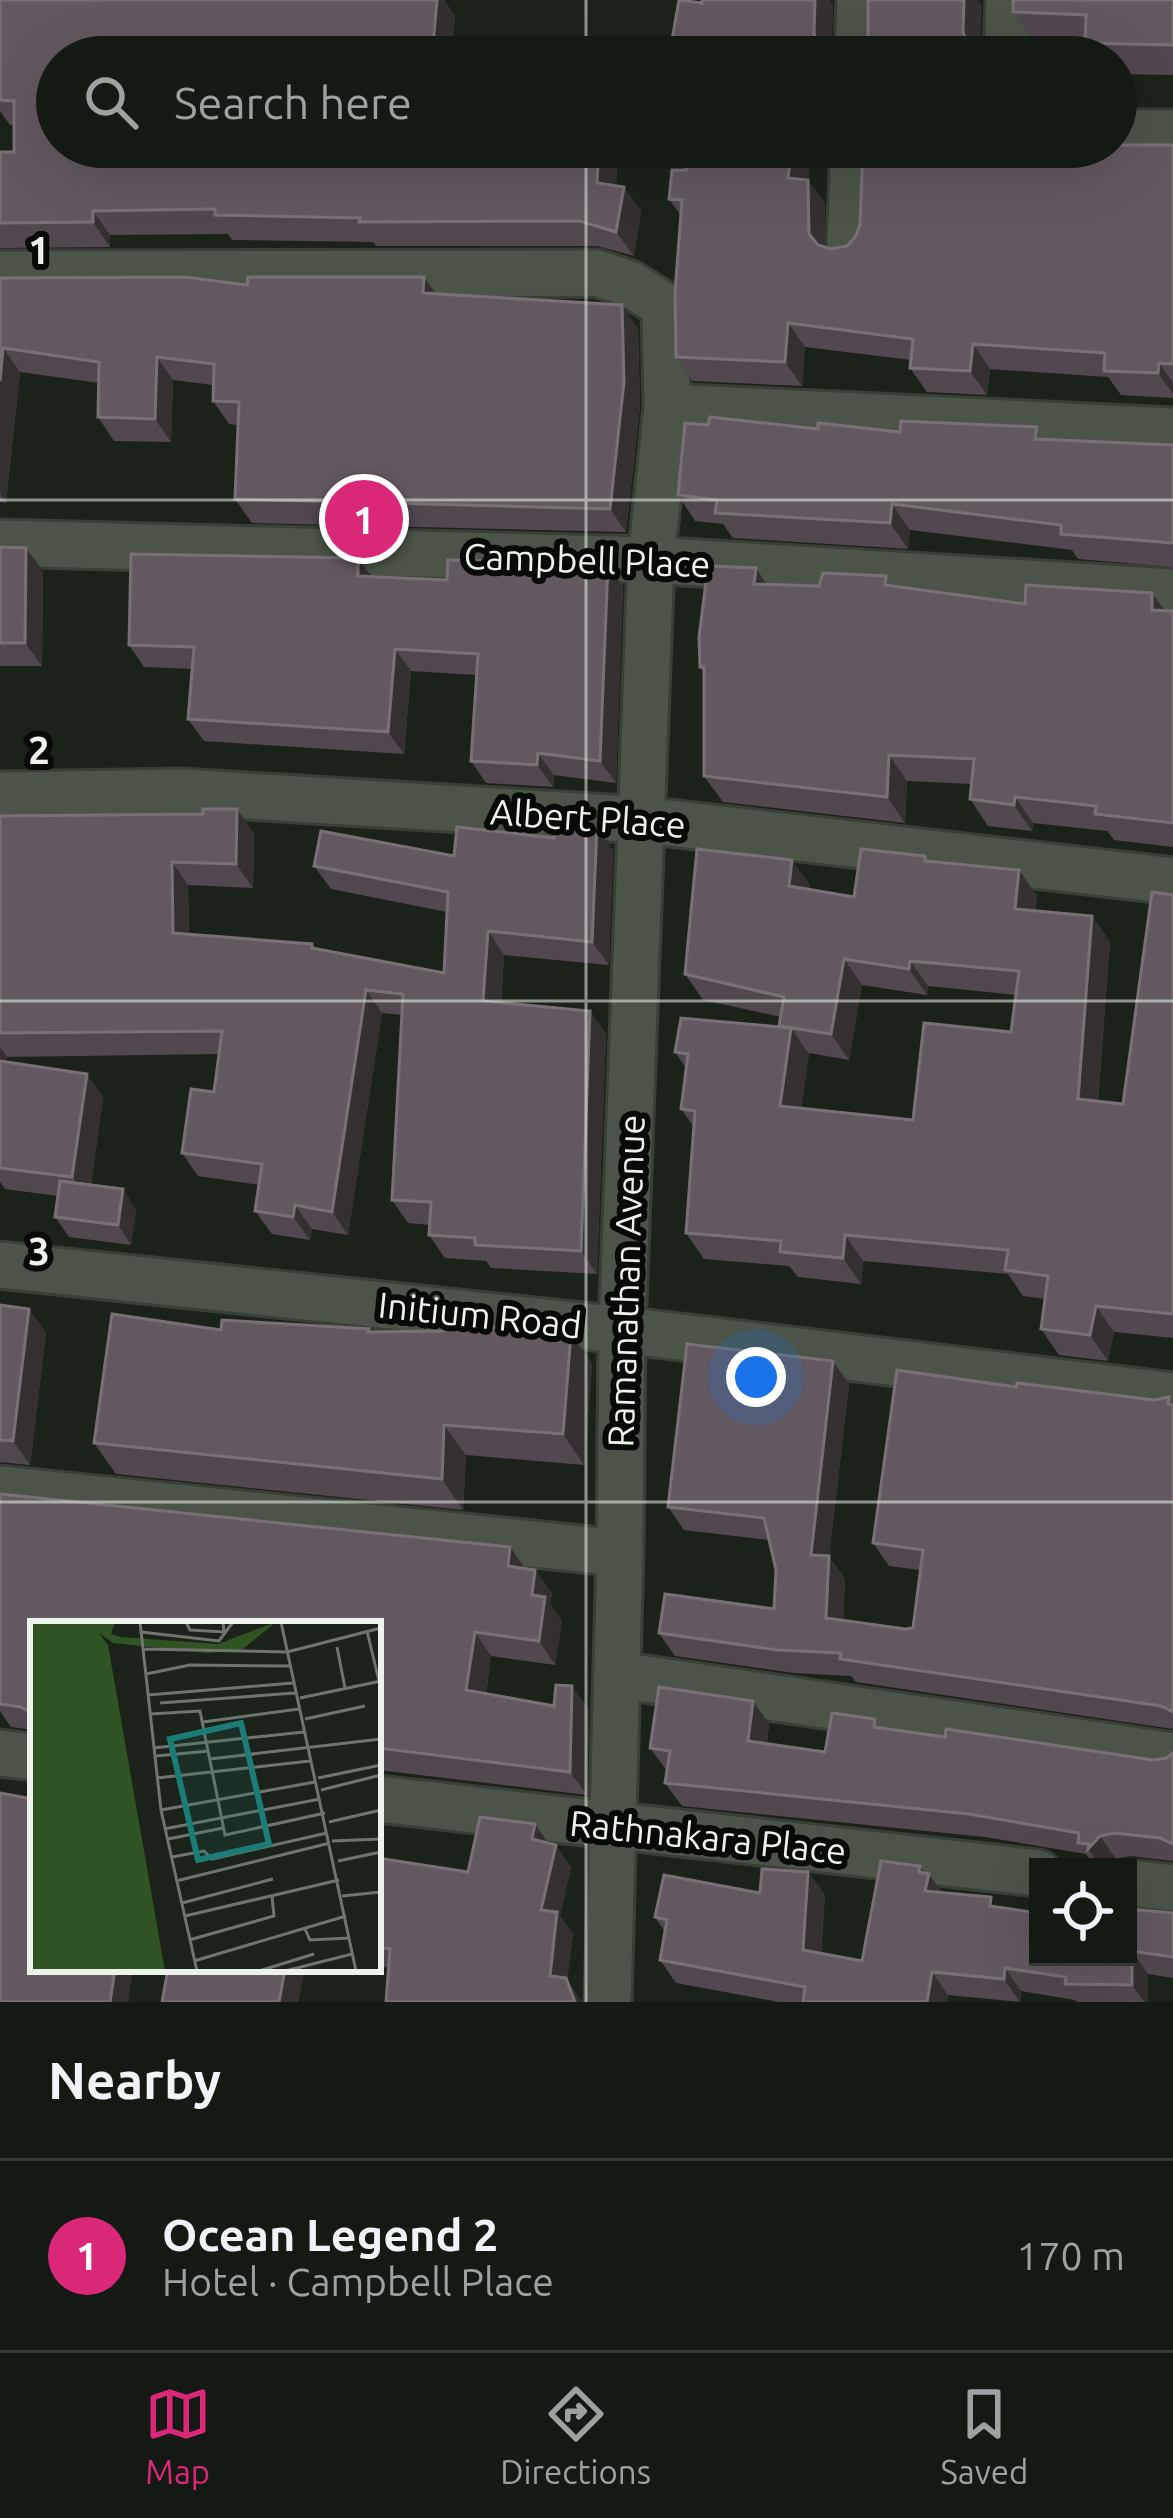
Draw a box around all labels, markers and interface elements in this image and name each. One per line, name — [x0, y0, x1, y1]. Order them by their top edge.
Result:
search box — [36, 36, 1137, 168]
icon: search — [78, 69, 144, 135]
text: Search here — [174, 77, 412, 128]
text: 1 — [28, 228, 50, 271]
pin: 1 — [325, 474, 403, 564]
street label: Campbell Place — [463, 535, 711, 584]
text: 2 — [28, 728, 50, 771]
street label: Albert Place — [489, 790, 687, 845]
street label: Ramanathan Avenue — [599, 1114, 652, 1448]
text: 3 — [28, 1229, 50, 1272]
street label: Initium Road — [376, 1283, 584, 1346]
your location — [726, 1347, 786, 1407]
inset map — [30, 1621, 381, 1972]
street label: Rathnakara Place — [568, 1802, 848, 1871]
map controls — [1029, 1858, 1137, 1966]
button: locate — [1029, 1858, 1137, 1966]
text: Nearby — [48, 2051, 221, 2109]
text: Ocean Legend 2 — [162, 2209, 498, 2260]
text: 1 — [76, 2234, 98, 2277]
text: 170 m — [1016, 2234, 1125, 2277]
text: Hotel · Campbell Place — [162, 2260, 554, 2303]
tab: Map — [145, 2381, 211, 2490]
tab: Directions — [500, 2381, 651, 2490]
tab: Saved — [940, 2381, 1028, 2490]

